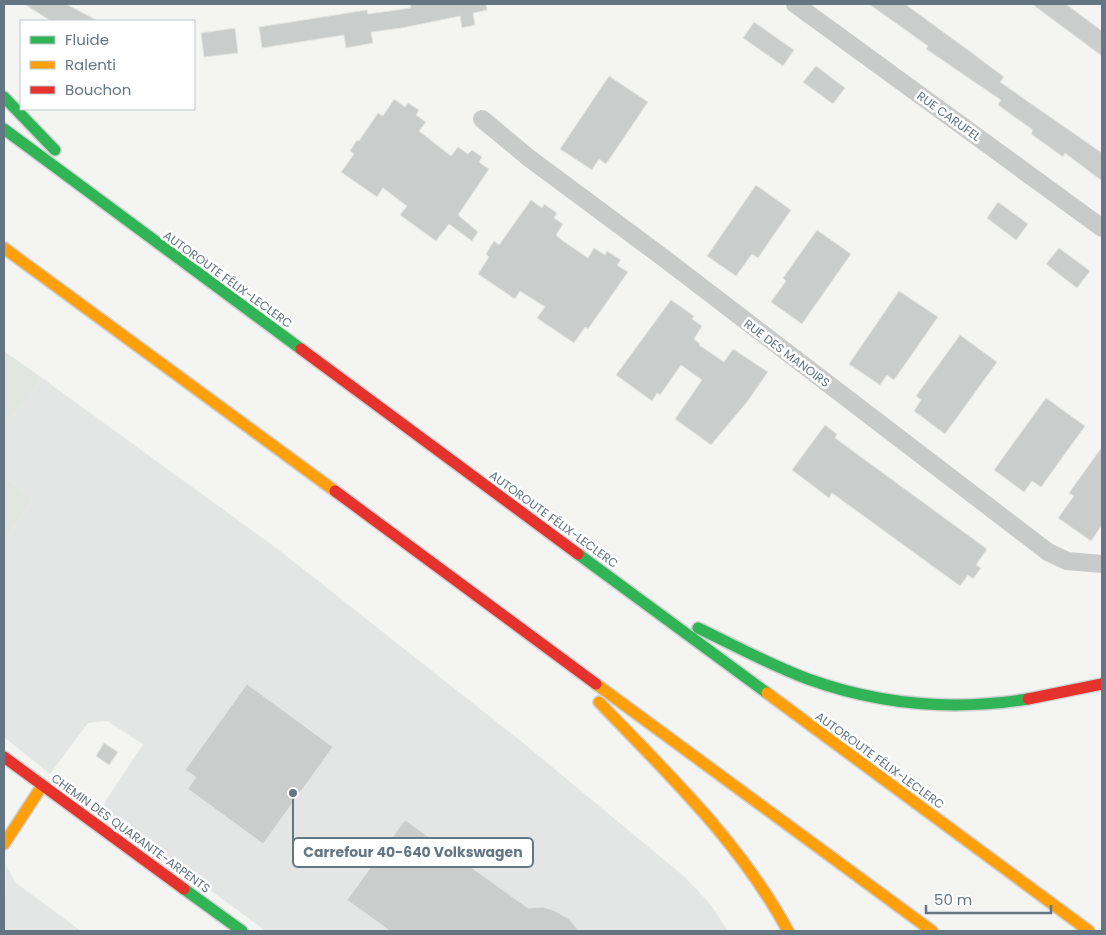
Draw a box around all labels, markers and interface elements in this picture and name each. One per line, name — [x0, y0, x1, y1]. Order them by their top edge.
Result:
legend — [20, 20, 195, 110]
text: Fluide — [65, 29, 109, 50]
text: Ralenti — [65, 54, 116, 75]
text: Bouchon — [65, 79, 131, 100]
street label: RUE CARUFEL — [914, 87, 984, 145]
street label: AUTOROUTE FÉLIX-LECLERC — [160, 226, 296, 332]
street label: RUE DES MANOIRS — [741, 315, 833, 391]
street label: AUTOROUTE FÉLIX-LECLERC — [486, 466, 622, 572]
street label: AUTOROUTE FÉLIX-LECLERC — [812, 707, 948, 813]
street label: CHEMIN DES QUARANTE-ARPENTS — [48, 769, 214, 897]
callout: Carrefour 40-640 Volkswagen — [293, 838, 533, 867]
text: Carrefour 40-640 Volkswagen — [303, 842, 523, 862]
scale bar — [926, 882, 1051, 914]
text: 50 m — [934, 889, 972, 910]

